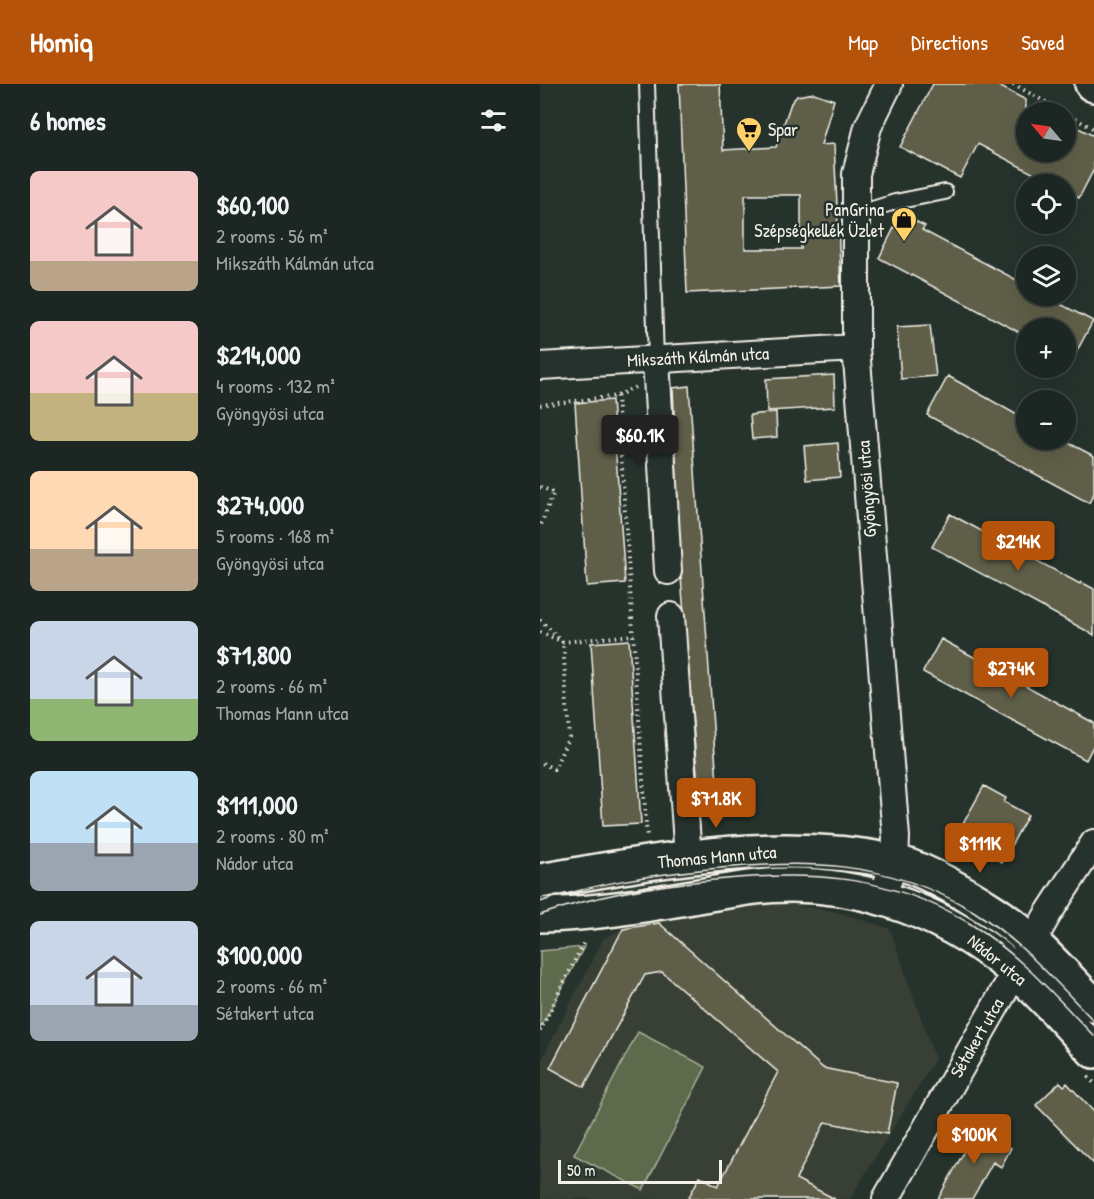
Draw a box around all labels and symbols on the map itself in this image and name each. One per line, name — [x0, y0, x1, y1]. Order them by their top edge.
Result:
north arrow — [1016, 102, 1076, 162]
supermarket icon: Spar — [734, 115, 764, 153]
place label: Spar — [768, 117, 798, 142]
place label: PanGrina Szépségkellék Üzlet — [754, 197, 885, 243]
shop icon: PanGrina Szépségkellék Üzlet — [889, 205, 919, 243]
street label: Mikszáth Kálmán utca — [626, 340, 770, 373]
pin: $60.1K — [591, 415, 689, 466]
street label: Gyöngyösi utca — [851, 440, 882, 538]
pin: $214K — [976, 521, 1060, 572]
pin: $274K — [969, 648, 1053, 699]
pin: $71.8K — [667, 778, 765, 829]
pin: $111K — [938, 823, 1022, 874]
street label: Thomas Mann utca — [656, 839, 777, 874]
street label: Nádor utca — [962, 928, 1032, 991]
street label: Sétakert utca — [944, 993, 1009, 1082]
pin: $100K — [932, 1114, 1016, 1165]
scale bar — [558, 1157, 722, 1184]

